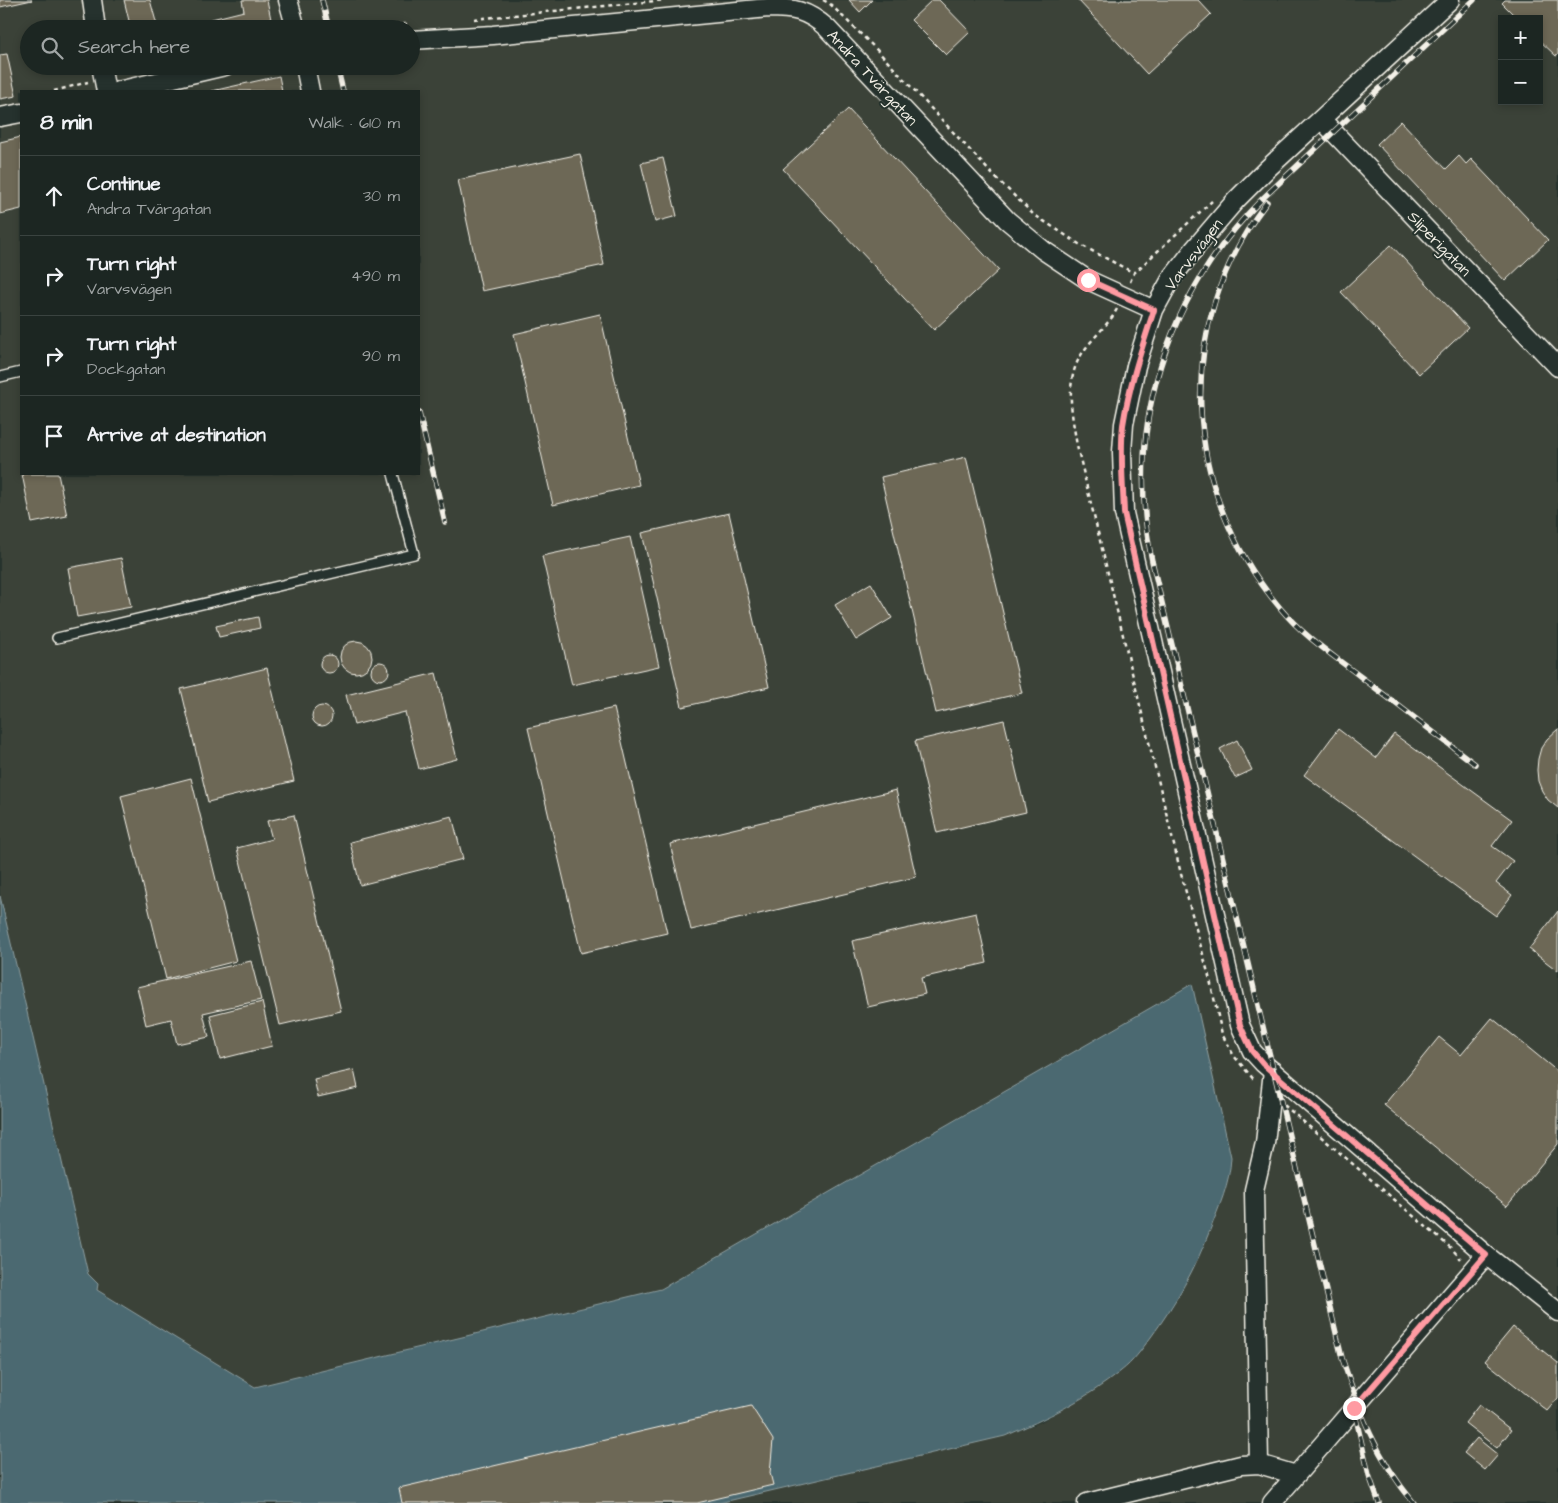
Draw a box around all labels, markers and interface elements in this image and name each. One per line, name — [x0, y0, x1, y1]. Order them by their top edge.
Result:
map controls — [1498, 15, 1543, 105]
button: + — [1498, 15, 1543, 60]
search box — [20, 20, 420, 75]
street label: Andra Tvärgatan — [821, 25, 923, 131]
icon: search — [38, 34, 66, 62]
text: Search here — [78, 34, 190, 61]
button: − — [1498, 60, 1543, 105]
text: 8 min — [40, 108, 92, 137]
text: Walk · 610 m — [308, 112, 400, 134]
text: Continue — [87, 171, 161, 198]
icon: ahead — [40, 182, 68, 210]
text: 30 m — [363, 185, 400, 207]
text: Andra Tvärgatan — [87, 198, 211, 220]
street label: Sliperigatan — [1402, 206, 1476, 282]
street label: Varvsvägen — [1160, 214, 1229, 296]
text: Turn right — [87, 251, 176, 278]
icon: right — [40, 262, 68, 290]
text: 490 m — [351, 265, 400, 287]
route start — [1077, 269, 1100, 292]
text: Varvsvägen — [87, 278, 172, 300]
text: Turn right — [87, 331, 176, 358]
icon: right — [40, 342, 68, 370]
text: 90 m — [362, 345, 400, 367]
text: Dockgatan — [87, 358, 165, 380]
icon: arrive — [40, 422, 68, 450]
text: Arrive at destination — [87, 422, 266, 449]
route end — [1343, 1397, 1366, 1420]

